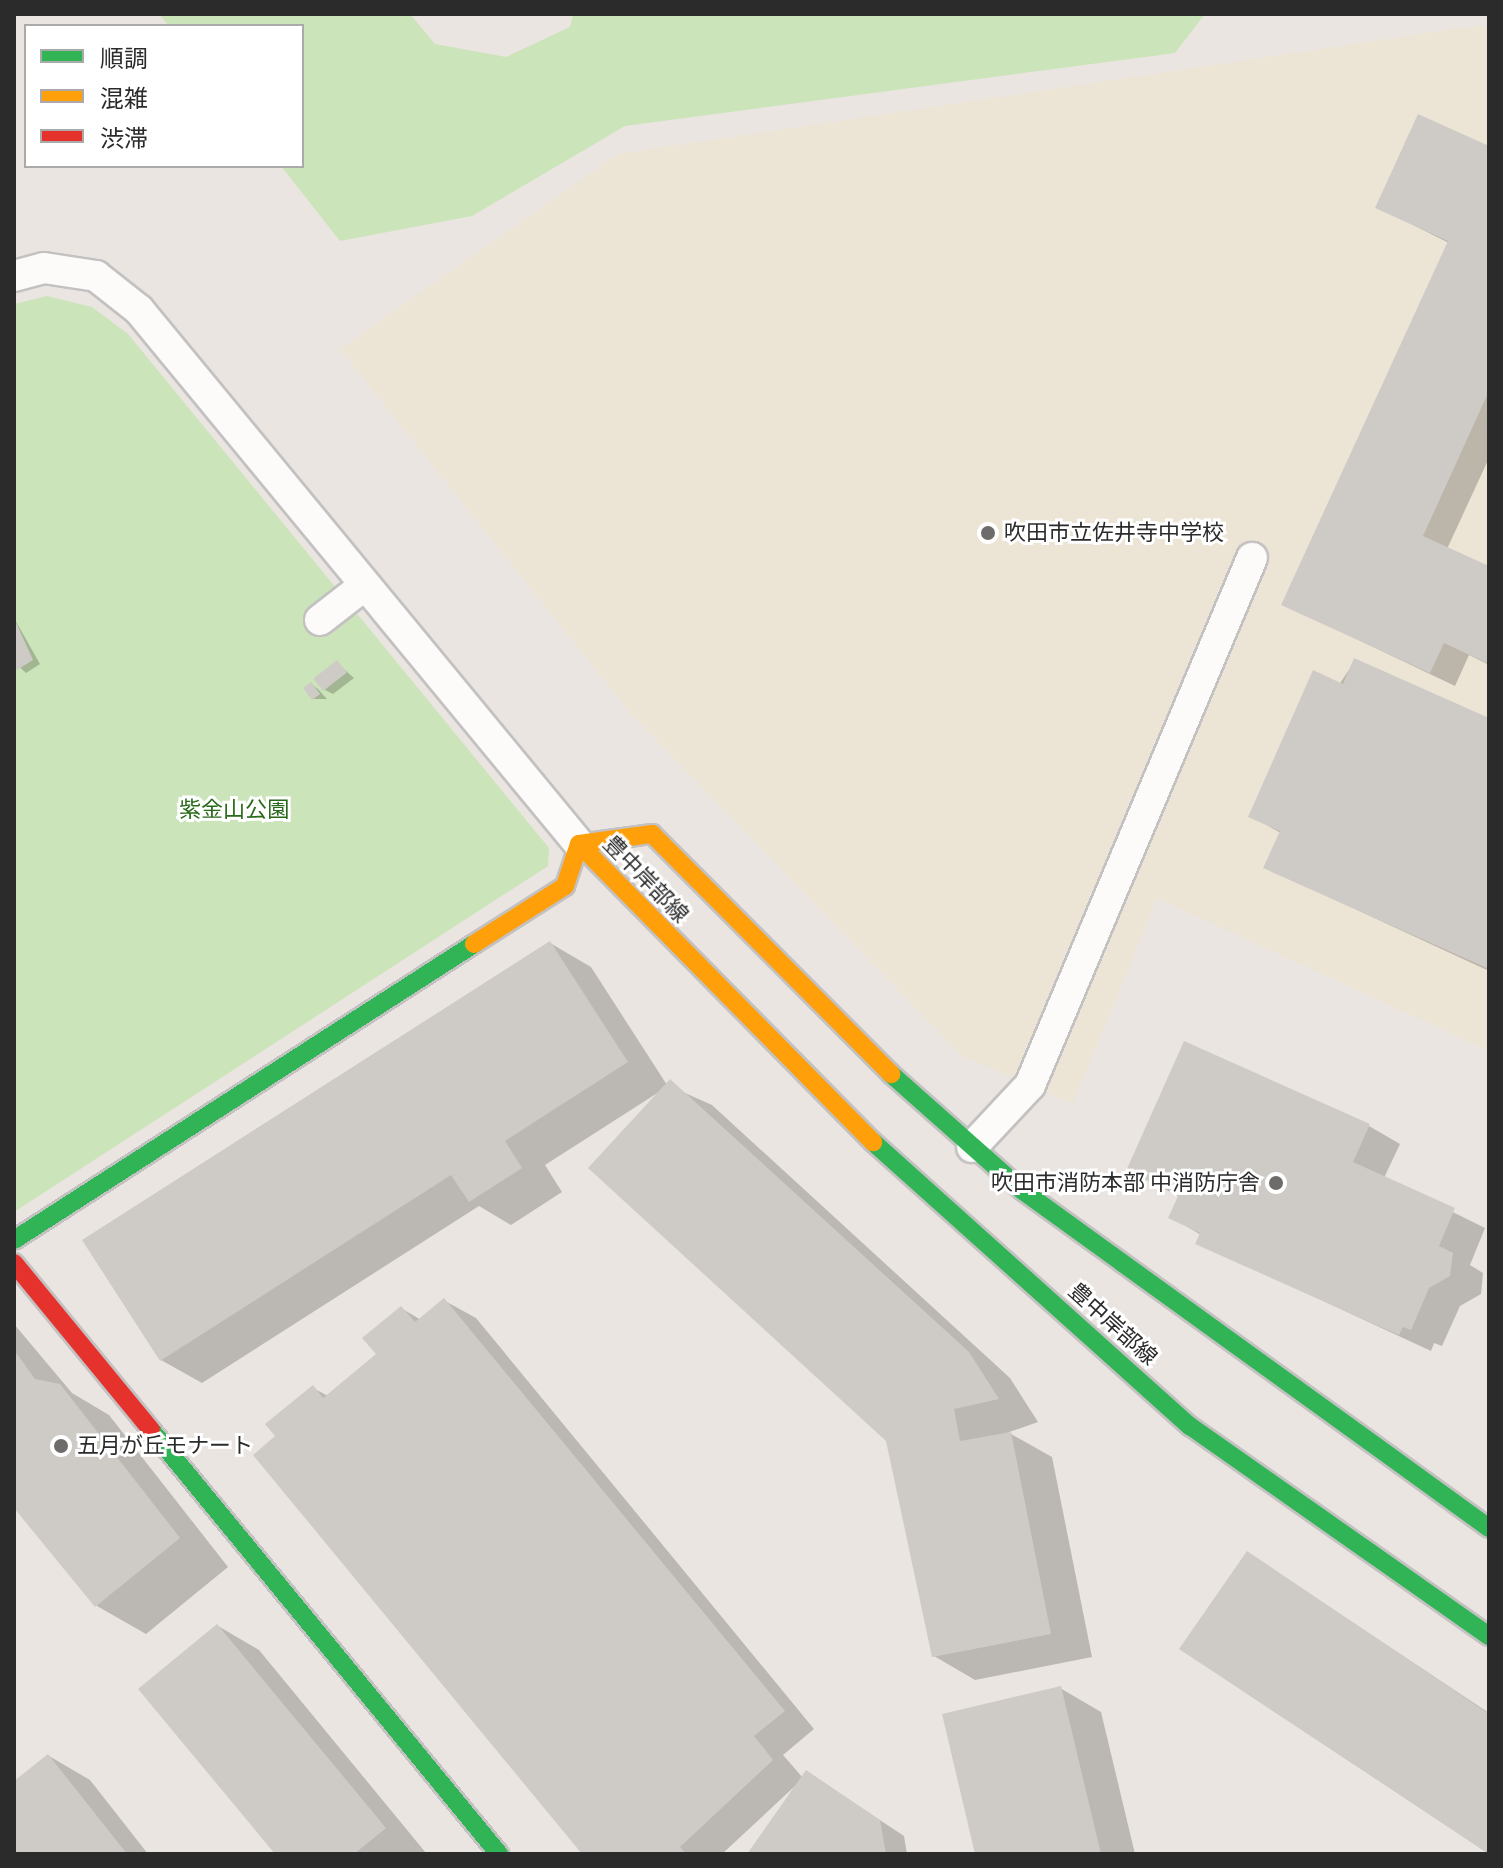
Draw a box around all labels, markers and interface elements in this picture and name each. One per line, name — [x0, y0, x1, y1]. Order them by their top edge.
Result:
legend — [24, 24, 304, 168]
text: 順調 — [100, 45, 148, 73]
text: 混雑 — [100, 85, 148, 113]
text: 渋滞 — [100, 125, 148, 153]
place label: 吹田市立佐井寺中学校 — [1004, 520, 1224, 546]
marker: 吹田市立佐井寺中学校 — [979, 524, 997, 542]
park label: 紫金山公園 — [179, 797, 289, 823]
street label: 豊中岸部線 — [598, 830, 694, 928]
place label: 吹田市消防本部 中消防庁舎 — [991, 1170, 1260, 1196]
marker: 吹田市消防本部 中消防庁舎 — [1267, 1174, 1285, 1192]
street label: 豊中岸部線 — [1063, 1277, 1163, 1371]
place label: 五月が丘モナート — [77, 1433, 253, 1459]
marker: 五月が丘モナート — [52, 1437, 70, 1455]

